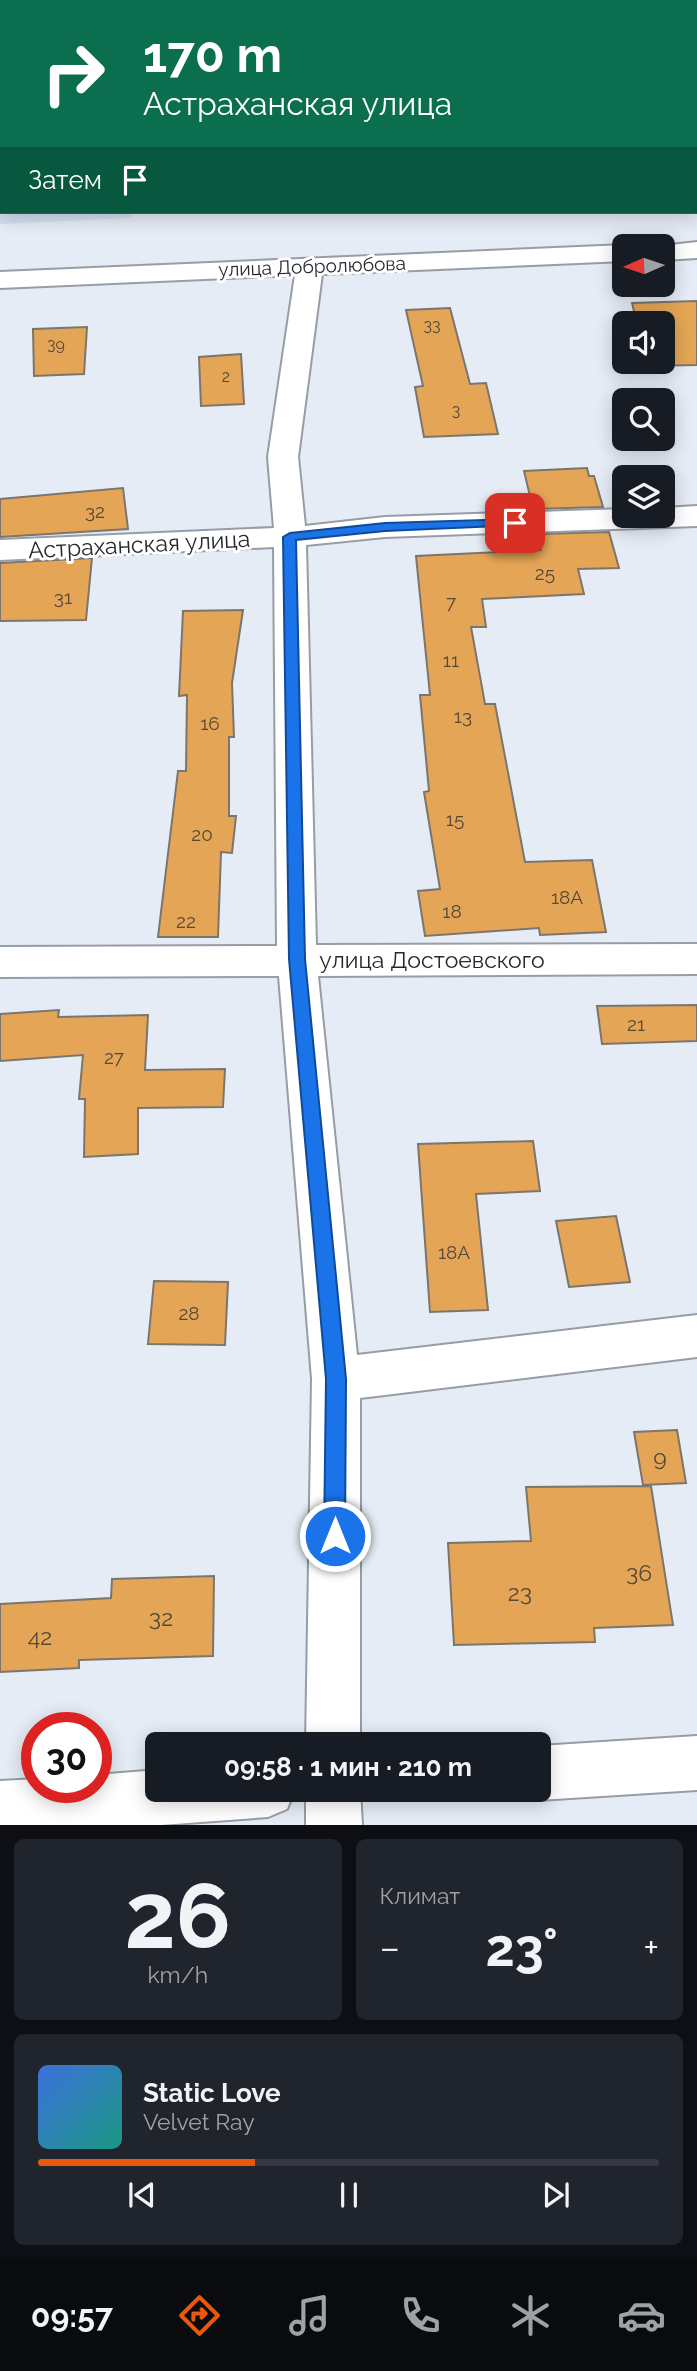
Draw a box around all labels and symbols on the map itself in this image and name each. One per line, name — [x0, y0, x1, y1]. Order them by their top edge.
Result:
north arrow — [612, 234, 676, 298]
street label: улица Добролюбова — [218, 252, 406, 280]
house number: 33 — [423, 316, 441, 335]
house number: 39 — [47, 335, 65, 354]
house number: 2 — [222, 367, 230, 386]
house number: 3 — [452, 401, 460, 420]
pin — [485, 493, 545, 553]
house number: 32 — [85, 500, 105, 522]
street label: Астраханская улица — [27, 525, 251, 563]
house number: 25 — [535, 562, 555, 584]
house number: 31 — [54, 586, 72, 608]
house number: 7 — [446, 591, 456, 613]
house number: 11 — [443, 649, 459, 671]
house number: 13 — [454, 705, 472, 727]
house number: 16 — [200, 712, 220, 734]
house number: 15 — [446, 808, 464, 830]
house number: 20 — [191, 823, 213, 845]
house number: 18А — [551, 886, 583, 908]
house number: 18 — [442, 900, 462, 922]
house number: 22 — [176, 910, 196, 932]
street label: улица Достоевского — [319, 946, 545, 973]
house number: 21 — [627, 1013, 645, 1035]
house number: 27 — [104, 1046, 124, 1068]
house number: 18А — [438, 1241, 470, 1263]
house number: 28 — [178, 1302, 200, 1324]
house number: 9 — [653, 1444, 667, 1471]
position arrow — [298, 1499, 372, 1573]
house number: 36 — [626, 1559, 652, 1586]
house number: 23 — [508, 1579, 532, 1606]
house number: 32 — [149, 1604, 173, 1631]
house number: 42 — [28, 1623, 52, 1650]
speed limit sign: 30 — [21, 1712, 112, 1803]

